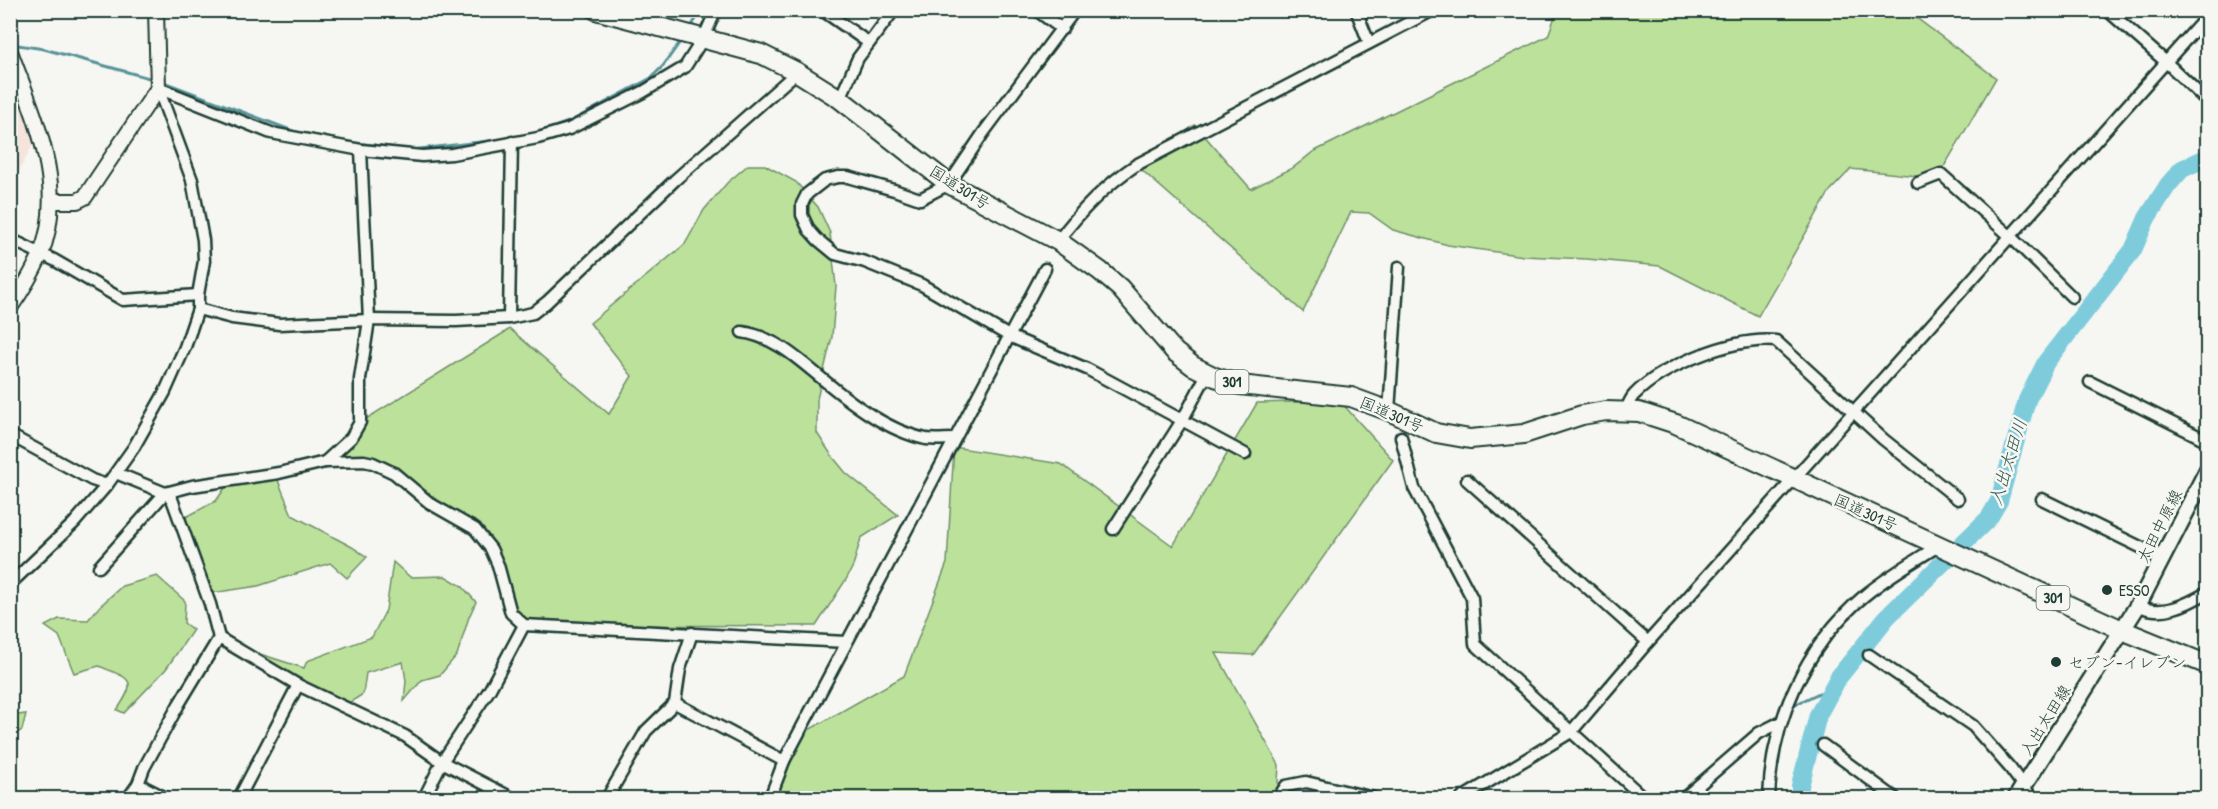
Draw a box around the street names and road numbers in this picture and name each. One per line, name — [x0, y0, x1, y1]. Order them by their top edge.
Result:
street label: 国道301号 — [925, 160, 995, 214]
road number: 301 — [1216, 370, 1248, 394]
street label: 国道301号 — [1356, 391, 1428, 437]
street label: 太田中原線 — [2131, 485, 2187, 567]
street label: 国道301号 — [1830, 488, 1902, 536]
road number: 301 — [2036, 586, 2070, 610]
street label: 入出太田線 — [2014, 680, 2076, 760]

